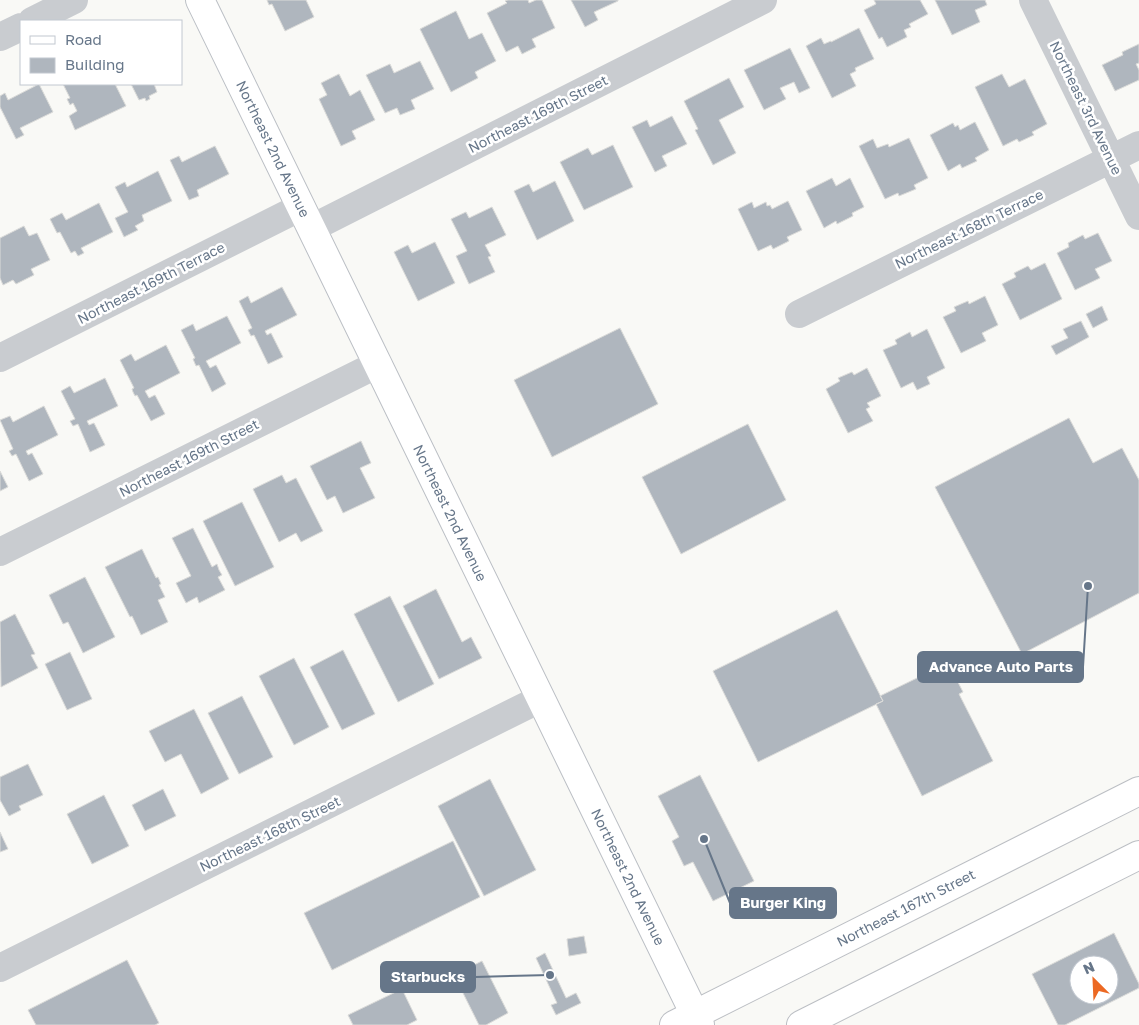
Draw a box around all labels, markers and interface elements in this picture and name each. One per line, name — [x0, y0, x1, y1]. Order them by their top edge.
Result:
legend — [20, 20, 182, 85]
text: Road — [65, 30, 102, 48]
street label: Northeast 3rd Avenue — [1047, 38, 1126, 177]
text: Building — [65, 55, 125, 73]
street label: Northeast 169th Street — [465, 71, 610, 156]
street label: Northeast 2nd Avenue — [233, 78, 314, 220]
street label: Northeast 168th Terrace — [892, 185, 1046, 272]
street label: Northeast 169th Terrace — [74, 238, 227, 327]
street label: Northeast 169th Street — [116, 415, 261, 500]
street label: Northeast 2nd Avenue — [410, 442, 491, 584]
callout: Advance Auto Parts — [918, 652, 1083, 682]
text: Advance Auto Parts — [929, 657, 1073, 675]
street label: Northeast 168th Street — [197, 792, 343, 875]
street label: Northeast 2nd Avenue — [588, 806, 669, 948]
street label: Northeast 167th Street — [834, 865, 978, 950]
callout: Burger King — [730, 888, 836, 918]
text: Burger King — [740, 893, 826, 911]
north arrow — [1069, 955, 1119, 1005]
text: N — [1080, 958, 1097, 978]
callout: Starbucks — [381, 962, 475, 992]
text: Starbucks — [391, 967, 465, 985]

